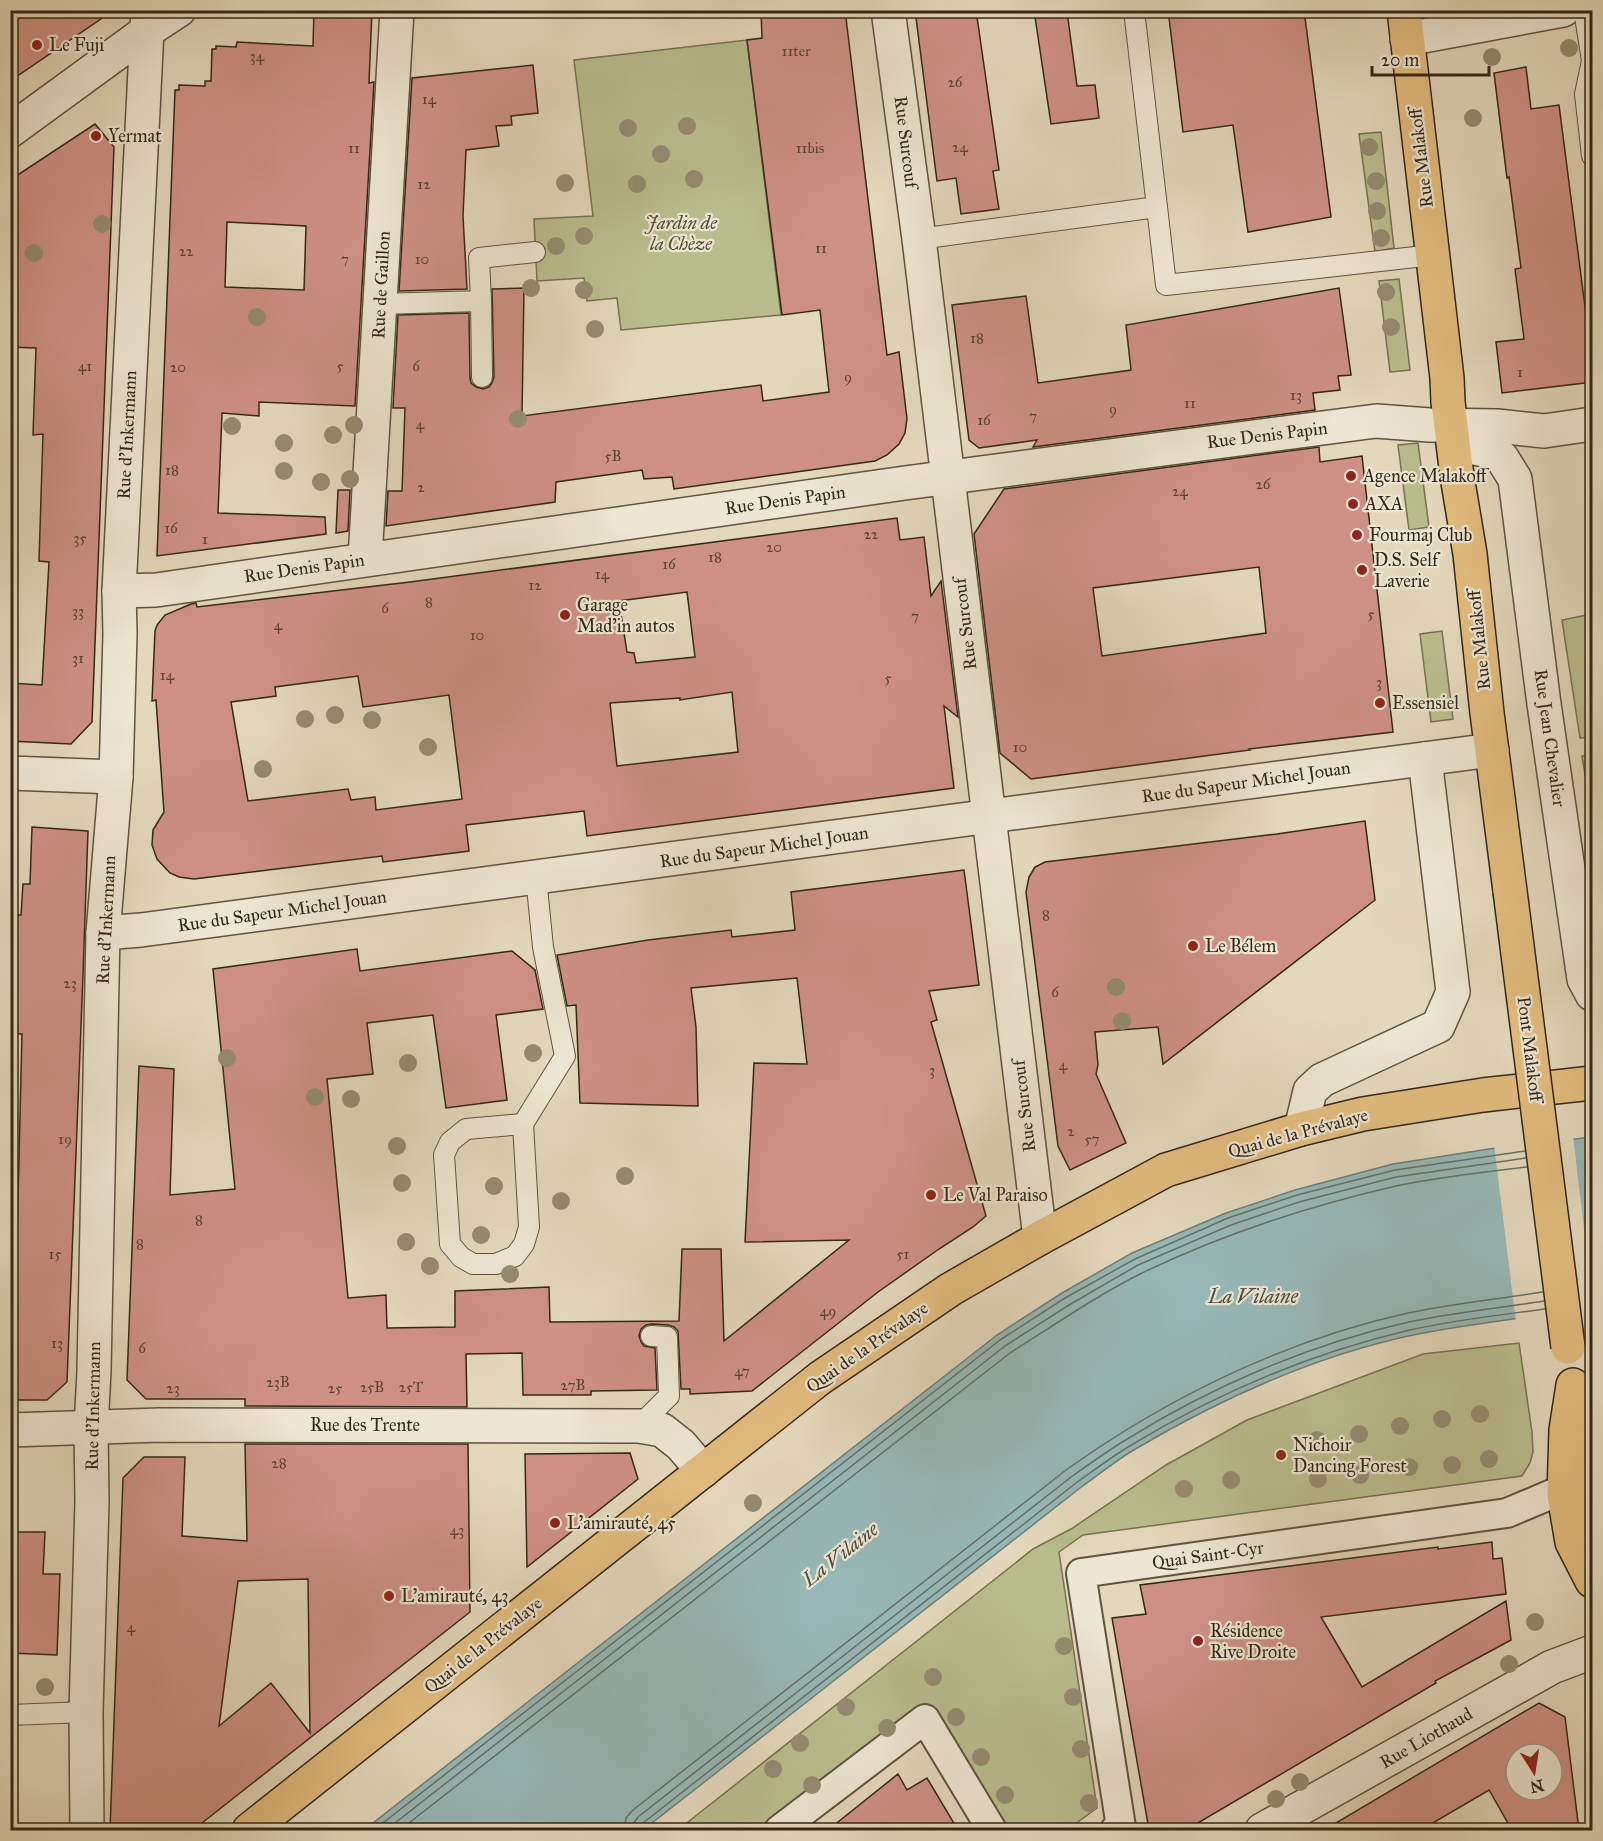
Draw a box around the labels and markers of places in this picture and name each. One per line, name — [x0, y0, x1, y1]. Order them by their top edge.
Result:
place label: Le Fuji — [49, 34, 104, 56]
marker: Le Fuji — [30, 38, 44, 52]
place label: Yermat — [108, 125, 162, 147]
marker: Yermat — [89, 129, 103, 143]
place label: Agence Malakoff — [1362, 465, 1490, 488]
marker: Agence Malakoff — [1344, 469, 1358, 483]
place label: AXA — [1364, 493, 1403, 515]
marker: AXA — [1346, 497, 1360, 511]
place label: Fourmaj Club — [1369, 524, 1473, 546]
marker: Fourmaj Club — [1350, 528, 1364, 542]
place label: D.S. Self Laverie — [1374, 549, 1441, 592]
marker: D.S. Self Laverie — [1355, 563, 1369, 577]
place label: Garage Mad'in autos — [577, 594, 675, 637]
marker: Garage Mad'in autos — [558, 608, 572, 622]
place label: Essensiel — [1392, 692, 1459, 714]
marker: Essensiel — [1373, 696, 1387, 710]
place label: Le Bélem — [1205, 935, 1277, 957]
marker: Le Bélem — [1186, 939, 1200, 953]
place label: Le Val Paraiso — [943, 1184, 1048, 1206]
marker: Le Val Paraiso — [924, 1188, 938, 1202]
place label: Nichoir Dancing Forest — [1293, 1434, 1407, 1478]
marker: Nichoir Dancing Forest — [1274, 1448, 1288, 1462]
place label: L'amirauté, 45 — [567, 1512, 676, 1534]
marker: L'amirauté, 45 — [548, 1516, 562, 1530]
place label: L'amirauté, 43 — [401, 1585, 508, 1607]
marker: L'amirauté, 43 — [382, 1589, 396, 1603]
place label: Résidence Rive Droite — [1210, 1620, 1296, 1663]
marker: Résidence Rive Droite — [1191, 1634, 1205, 1648]

